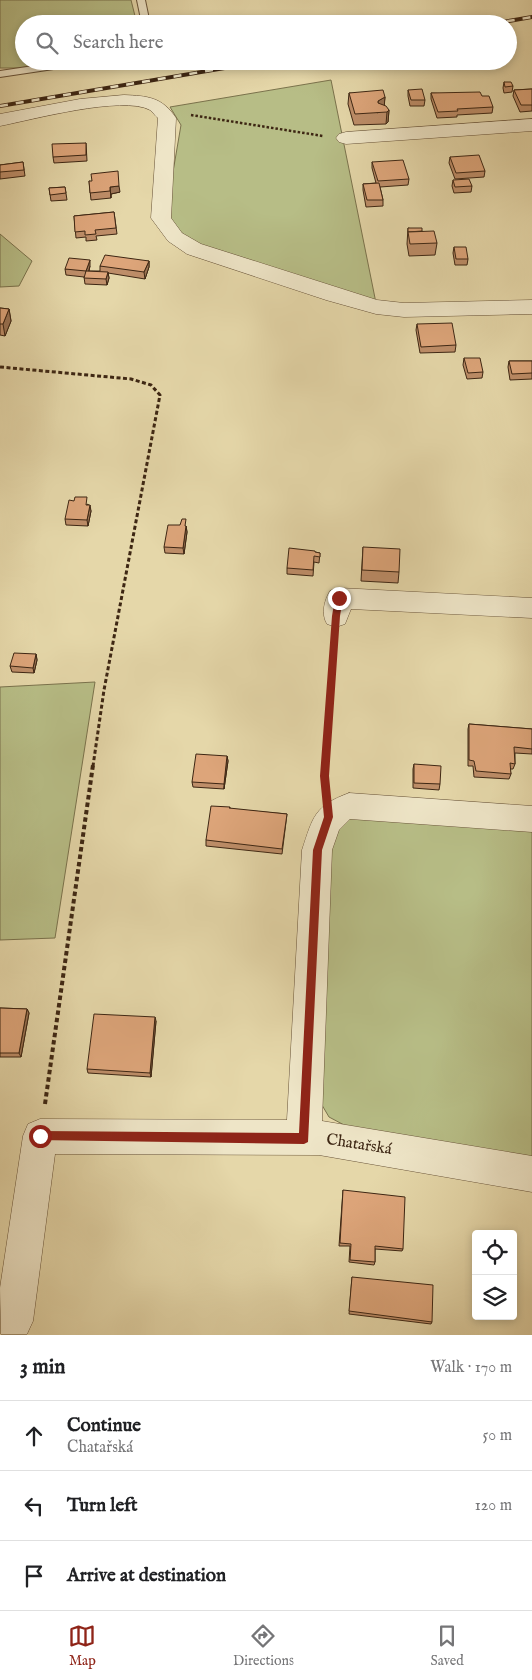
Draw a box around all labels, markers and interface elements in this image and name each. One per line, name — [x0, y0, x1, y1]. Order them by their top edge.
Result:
search box — [15, 15, 517, 70]
icon: search — [33, 29, 61, 57]
text: Search here — [73, 31, 164, 55]
route end — [328, 587, 351, 610]
route start — [29, 1125, 52, 1148]
street label: Chatařská — [325, 1130, 393, 1160]
map controls — [472, 1230, 517, 1320]
button: locate — [472, 1230, 517, 1275]
button: layers — [472, 1275, 517, 1320]
text: 3 min — [20, 1354, 65, 1381]
text: Walk · 170 m — [430, 1358, 512, 1378]
text: Continue — [67, 1414, 141, 1438]
icon: ahead — [20, 1422, 48, 1450]
text: 50 m — [483, 1426, 512, 1446]
text: Chatařská — [67, 1438, 133, 1458]
icon: left — [20, 1492, 48, 1520]
text: Turn left — [67, 1494, 138, 1518]
text: 120 m — [475, 1496, 512, 1516]
icon: arrive — [20, 1562, 48, 1590]
text: Arrive at destination — [67, 1564, 226, 1588]
tab: Map — [68, 1622, 96, 1670]
tab: Directions — [233, 1622, 294, 1670]
tab: Saved — [431, 1622, 464, 1670]

